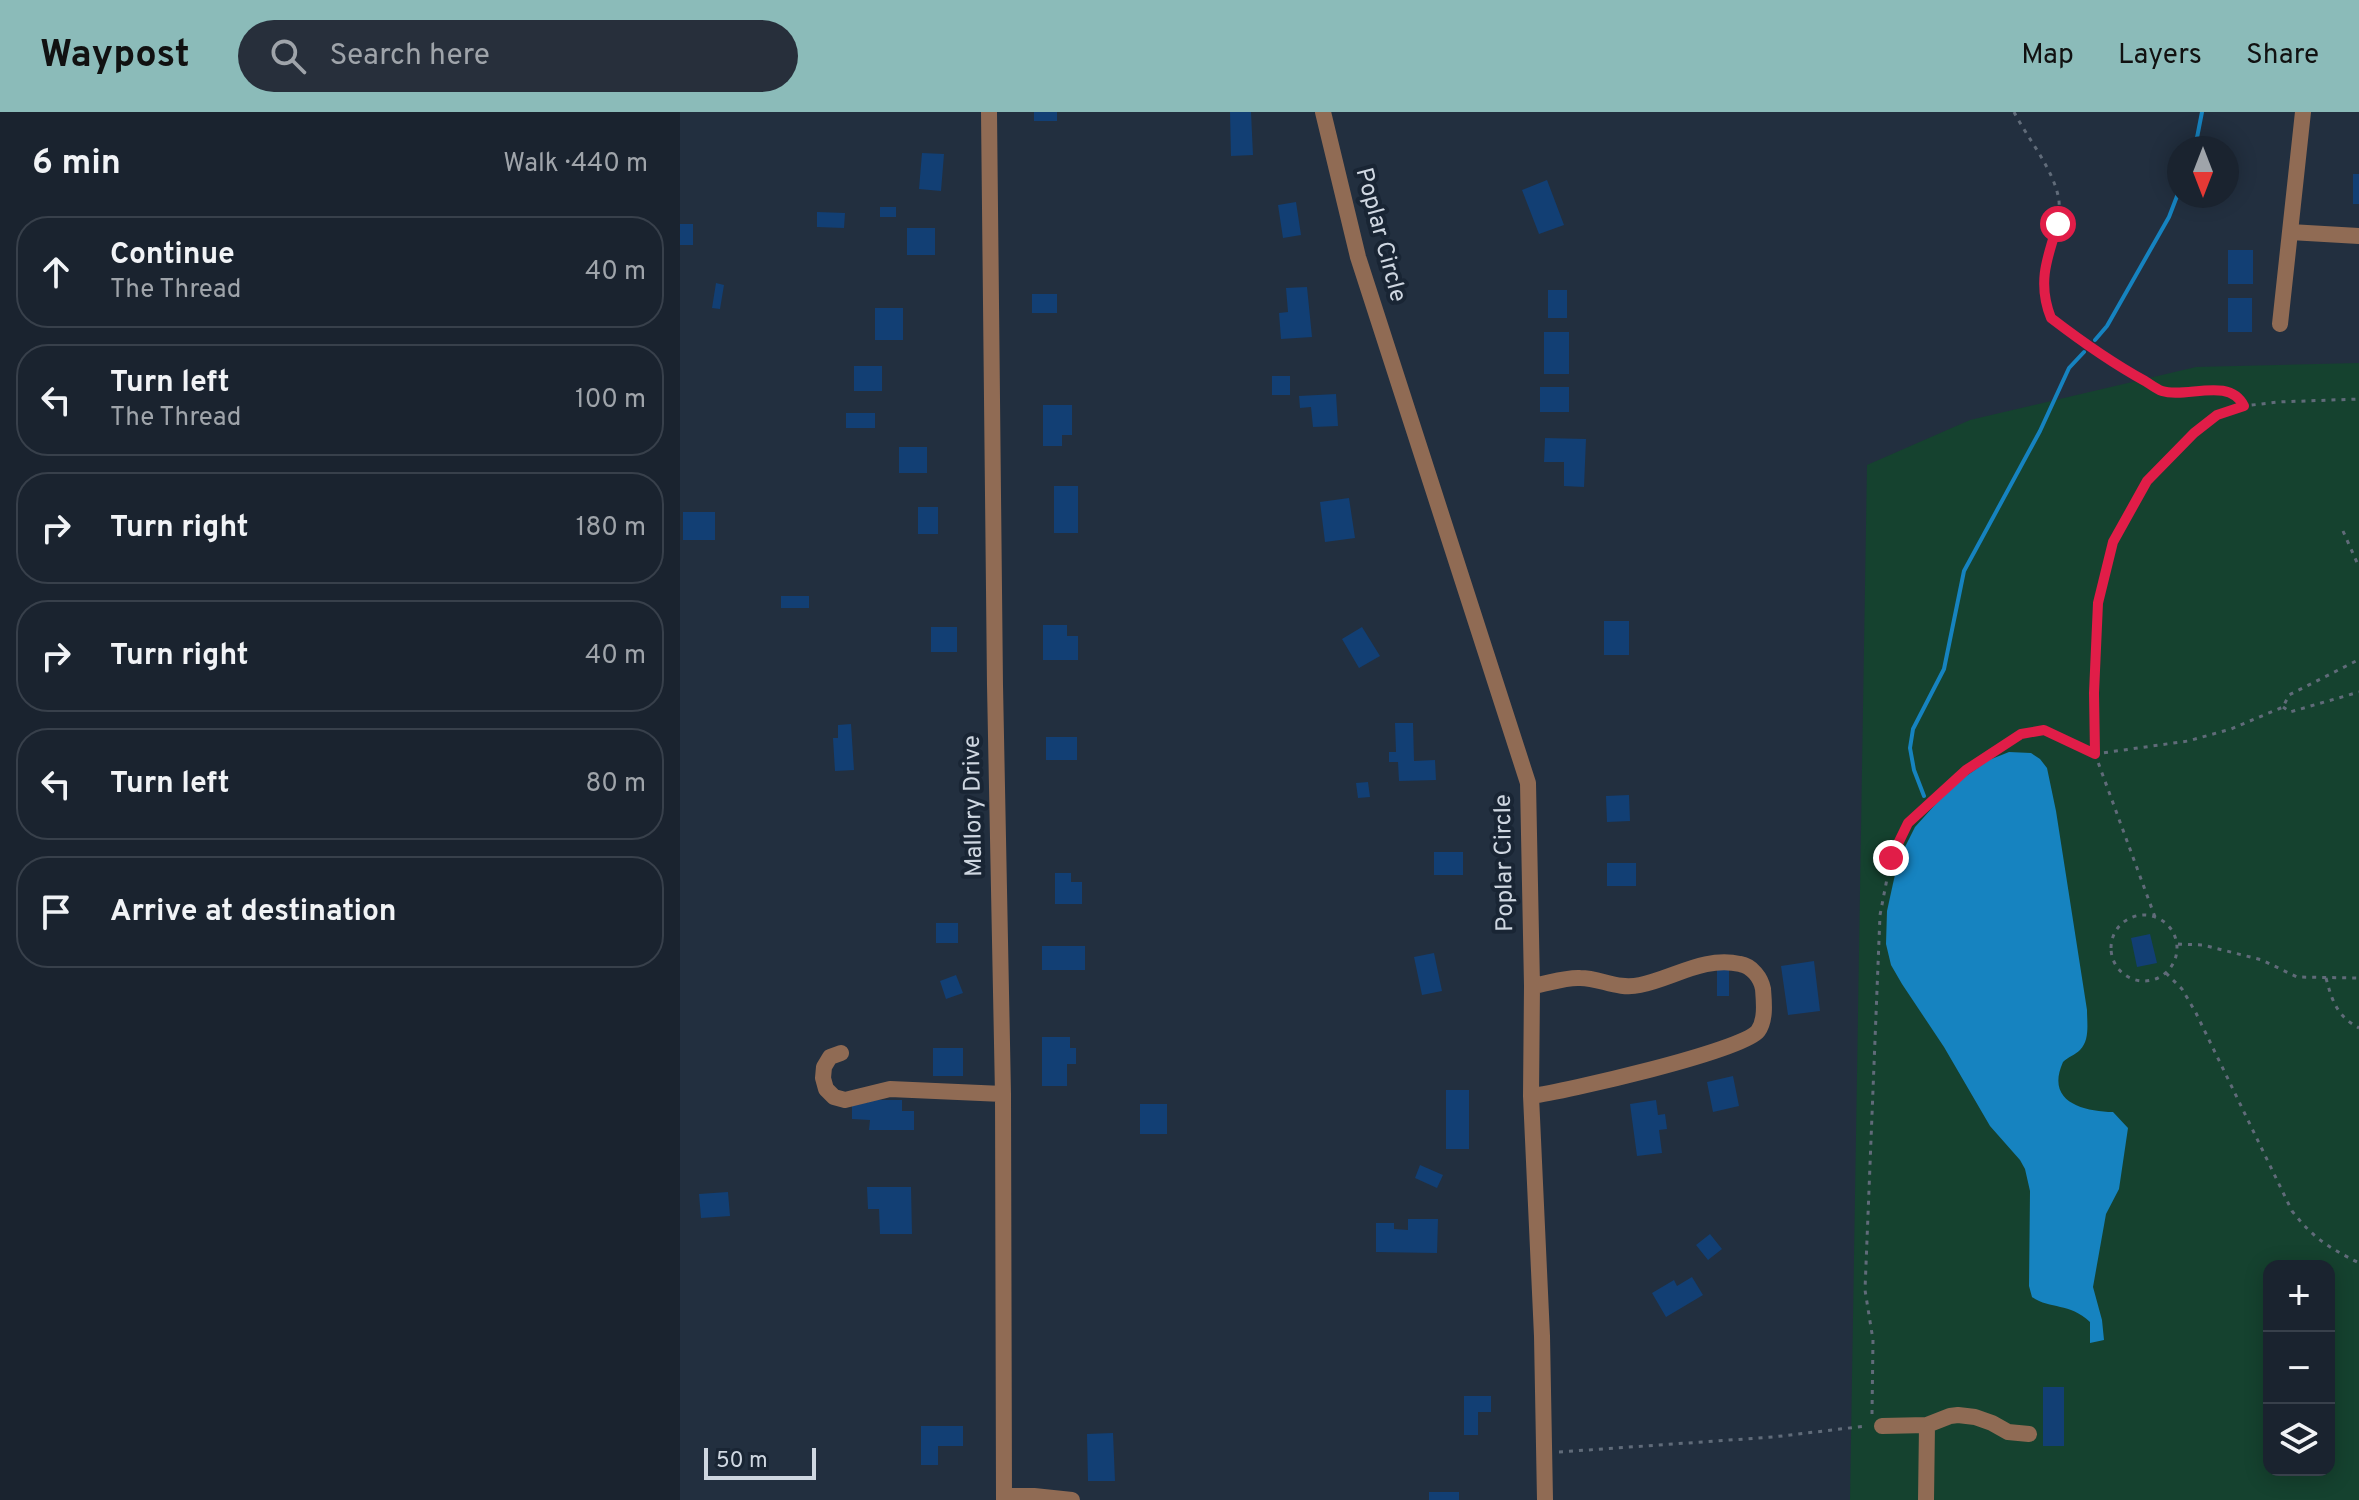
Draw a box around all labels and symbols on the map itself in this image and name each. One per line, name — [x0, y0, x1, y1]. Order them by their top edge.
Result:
north arrow — [2167, 136, 2239, 208]
street label: Poplar Circle — [1348, 165, 1412, 305]
route start — [2040, 206, 2076, 242]
street label: Mallory Drive — [958, 735, 990, 877]
street label: Poplar Circle — [1489, 794, 1521, 932]
route end — [1873, 840, 1909, 876]
scale bar — [704, 1444, 816, 1480]

